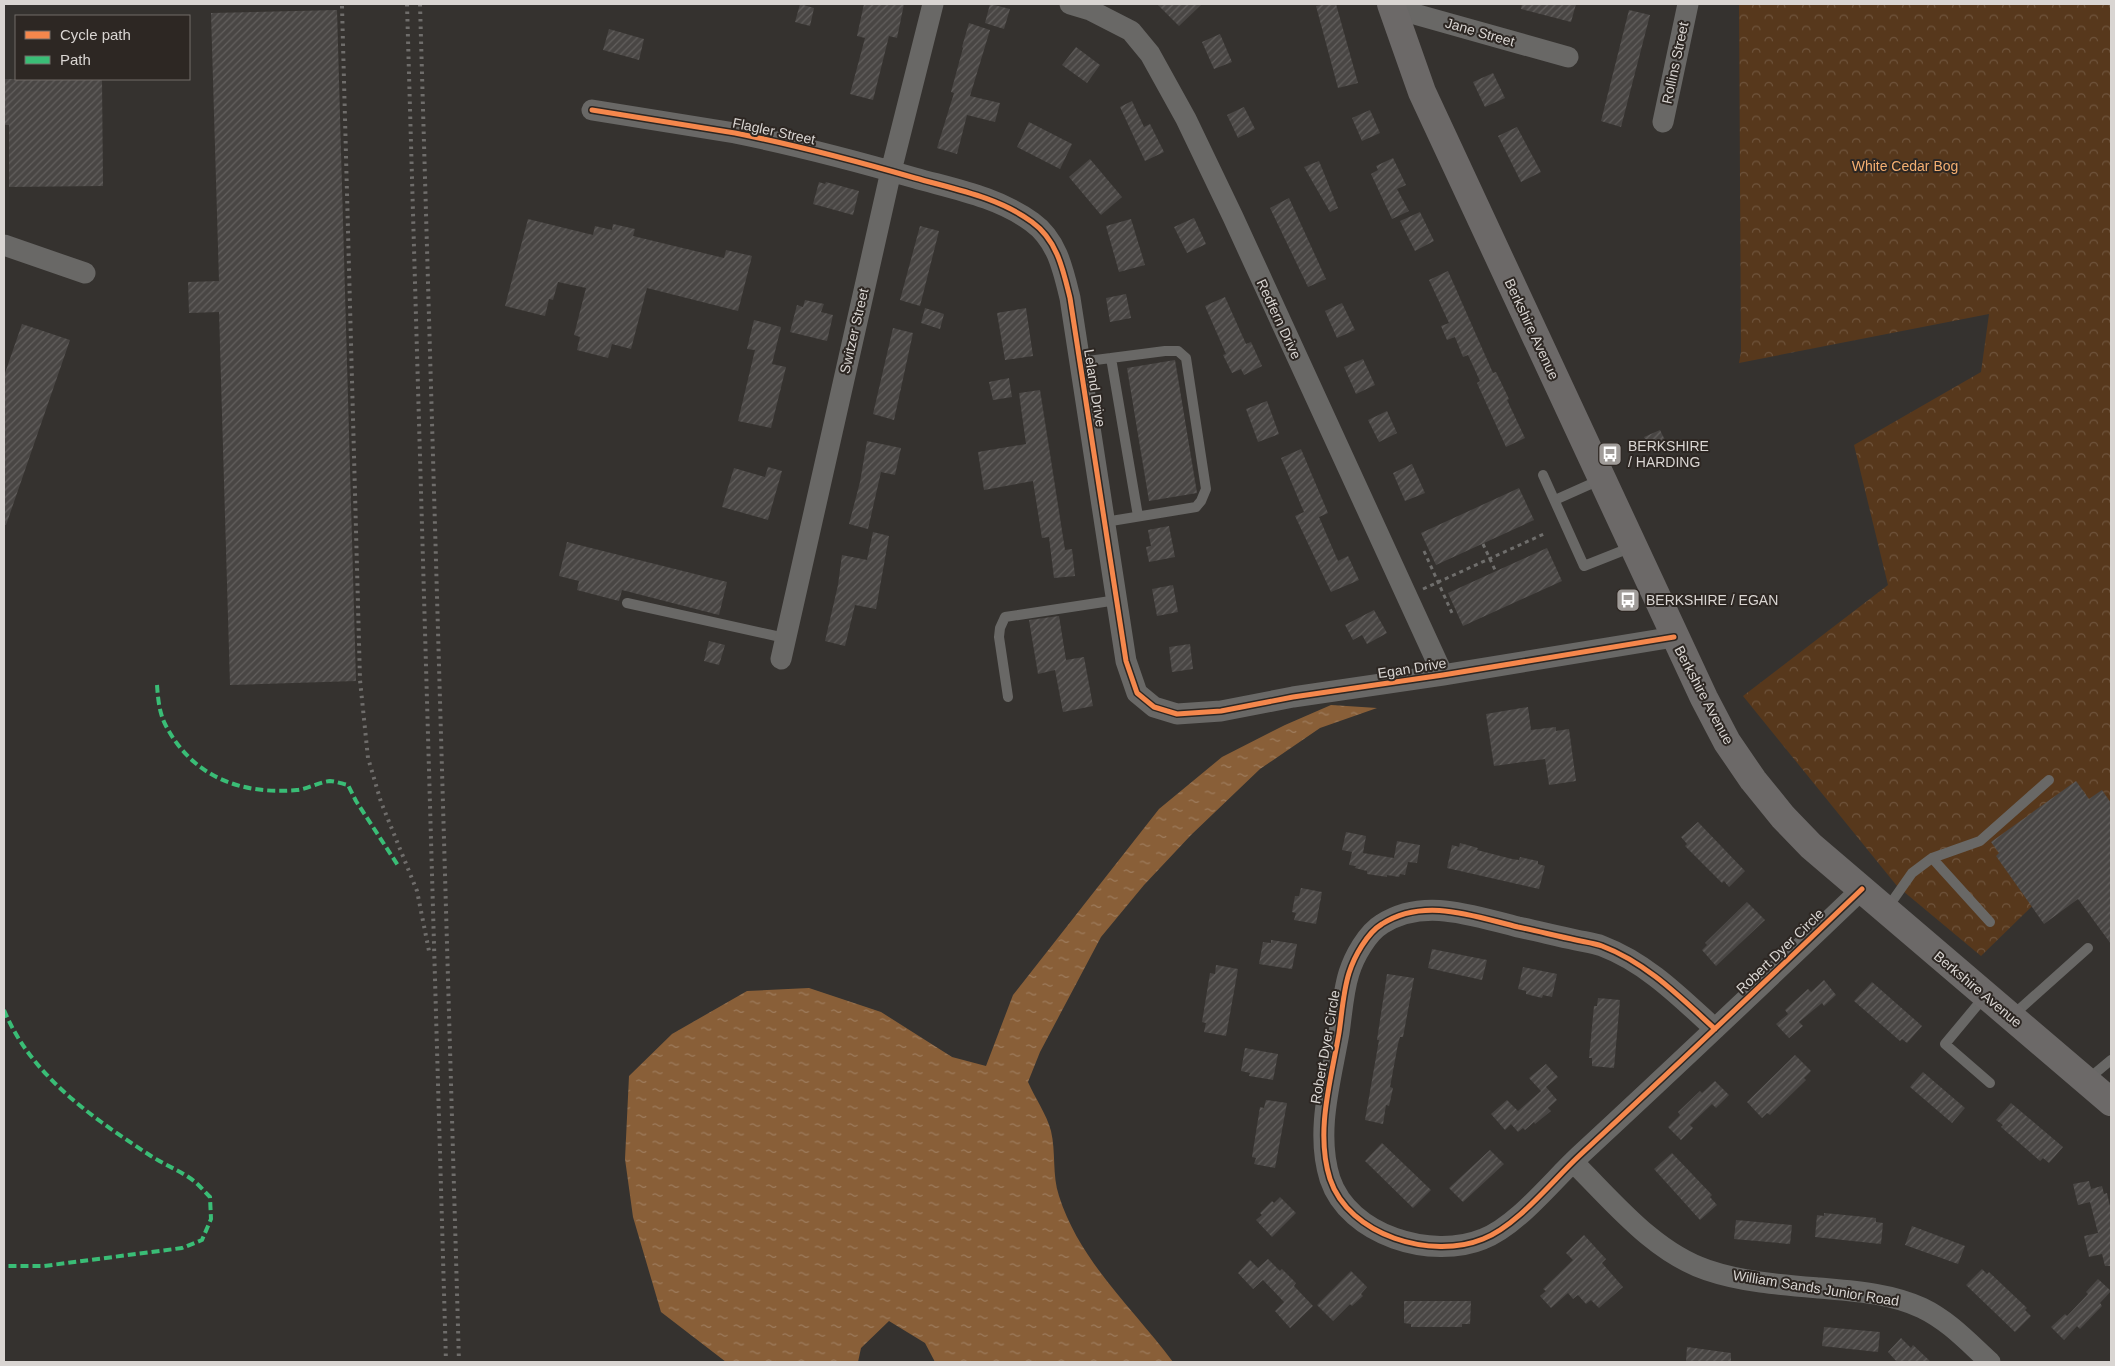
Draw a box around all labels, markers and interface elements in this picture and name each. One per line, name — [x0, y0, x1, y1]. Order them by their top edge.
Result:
street label: Jane Street — [1443, 14, 1517, 50]
legend — [15, 15, 190, 80]
street label: Rollins Street — [1659, 21, 1692, 105]
text: Cycle path — [60, 26, 131, 43]
text: Path — [60, 51, 91, 68]
street label: Flagler Street — [731, 114, 817, 148]
park label: White Cedar Bog — [1852, 158, 1958, 174]
street label: Redfern Drive — [1253, 276, 1305, 362]
street label: Berkshire Avenue — [1502, 276, 1562, 382]
street label: Switzer Street — [836, 287, 872, 375]
street label: Leland Drive — [1081, 348, 1109, 428]
place label: BERKSHIRE / HARDING — [1628, 438, 1709, 470]
bus stop icon: BERKSHIRE / HARDING — [1597, 441, 1623, 467]
bus stop icon: BERKSHIRE / EGAN — [1615, 587, 1641, 613]
place label: BERKSHIRE / EGAN — [1646, 592, 1778, 608]
street label: Berkshire Avenue — [1671, 643, 1737, 747]
street label: Egan Drive — [1377, 655, 1448, 681]
street label: Robert Dyer Circle — [1733, 905, 1827, 997]
street label: Berkshire Avenue — [1931, 948, 2025, 1030]
street label: Robert Dyer Circle — [1307, 989, 1343, 1105]
street label: William Sands Junior Road — [1732, 1267, 1900, 1309]

